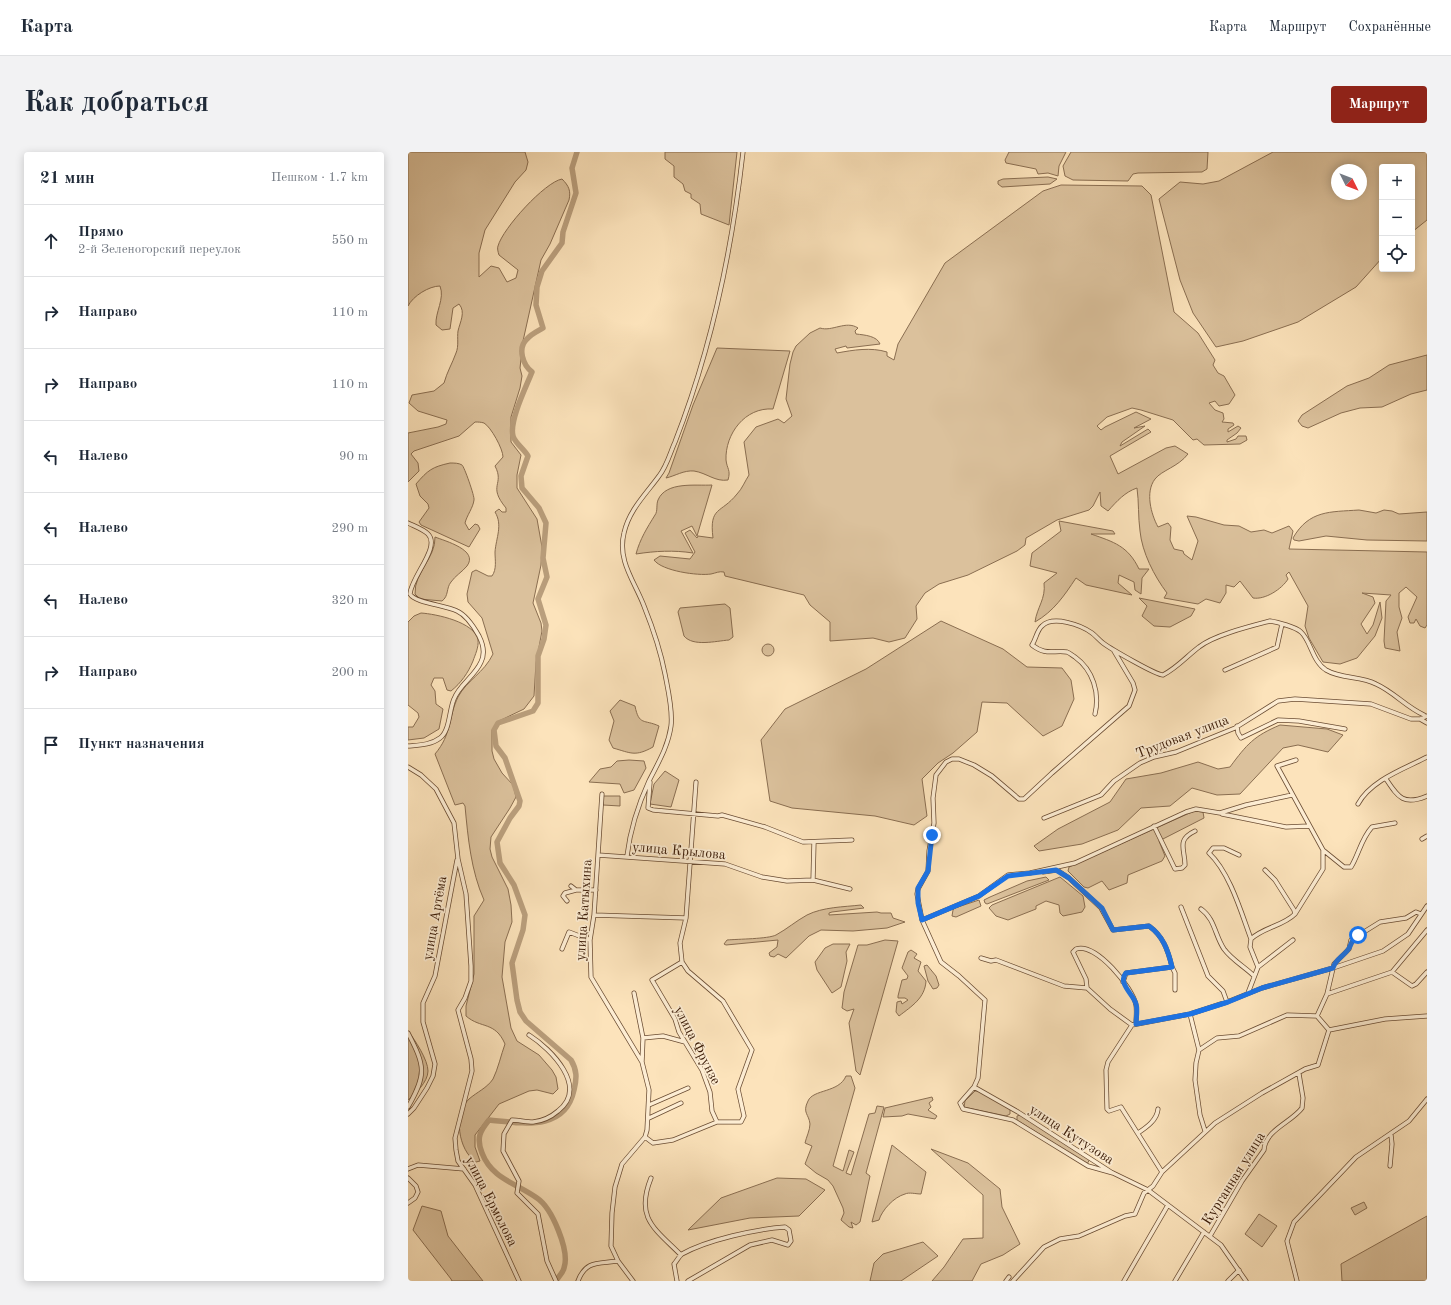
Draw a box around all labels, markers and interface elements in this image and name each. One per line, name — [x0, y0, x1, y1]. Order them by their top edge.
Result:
text: Карта — [20, 18, 73, 37]
text: Карта — [1209, 20, 1247, 34]
text: Маршрут — [1269, 20, 1326, 34]
text: Сохранённые — [1348, 20, 1431, 34]
button: Маршрут — [1331, 86, 1427, 123]
text: Как добраться — [24, 90, 209, 118]
north arrow — [1331, 164, 1367, 200]
map controls — [1379, 164, 1415, 272]
button: + — [1379, 164, 1415, 200]
text: 21 мин — [40, 170, 95, 187]
text: Пешком · 1.7 km — [271, 171, 368, 184]
button: − — [1379, 200, 1415, 236]
text: Прямо — [78, 225, 124, 240]
icon: ahead — [40, 230, 62, 252]
text: 550 m — [331, 234, 368, 247]
button: locate — [1379, 236, 1415, 272]
text: 2-й Зеленогорский переулок — [78, 243, 241, 256]
icon: right — [40, 302, 62, 324]
text: Направо — [78, 305, 137, 320]
text: 110 m — [331, 306, 368, 319]
icon: right — [40, 374, 62, 396]
text: Направо — [78, 377, 137, 392]
text: 110 m — [331, 378, 368, 391]
icon: left — [40, 446, 62, 468]
text: Налево — [78, 449, 128, 464]
text: 90 m — [339, 450, 368, 463]
icon: left — [40, 518, 62, 540]
text: Налево — [78, 521, 128, 536]
text: 290 m — [331, 522, 368, 535]
icon: left — [40, 590, 62, 612]
text: Налево — [78, 593, 128, 608]
text: 320 m — [331, 594, 368, 607]
icon: right — [40, 662, 62, 684]
text: Направо — [78, 665, 137, 680]
text: 200 m — [331, 666, 368, 679]
street label: Трудовая улица — [1134, 713, 1231, 761]
icon: arrive — [40, 734, 62, 756]
text: Пункт назначения — [78, 737, 205, 752]
route end — [923, 826, 941, 844]
street label: улица Крылова — [631, 840, 726, 862]
street label: улица Катыхина — [573, 859, 595, 961]
street label: улица Артёма — [421, 875, 449, 962]
route start — [1349, 926, 1367, 944]
street label: улица Фрунзе — [671, 1004, 723, 1087]
street label: улица Кутузова — [1027, 1102, 1116, 1167]
street label: Курганная улица — [1200, 1130, 1268, 1227]
street label: улица Ермолова — [462, 1154, 520, 1249]

